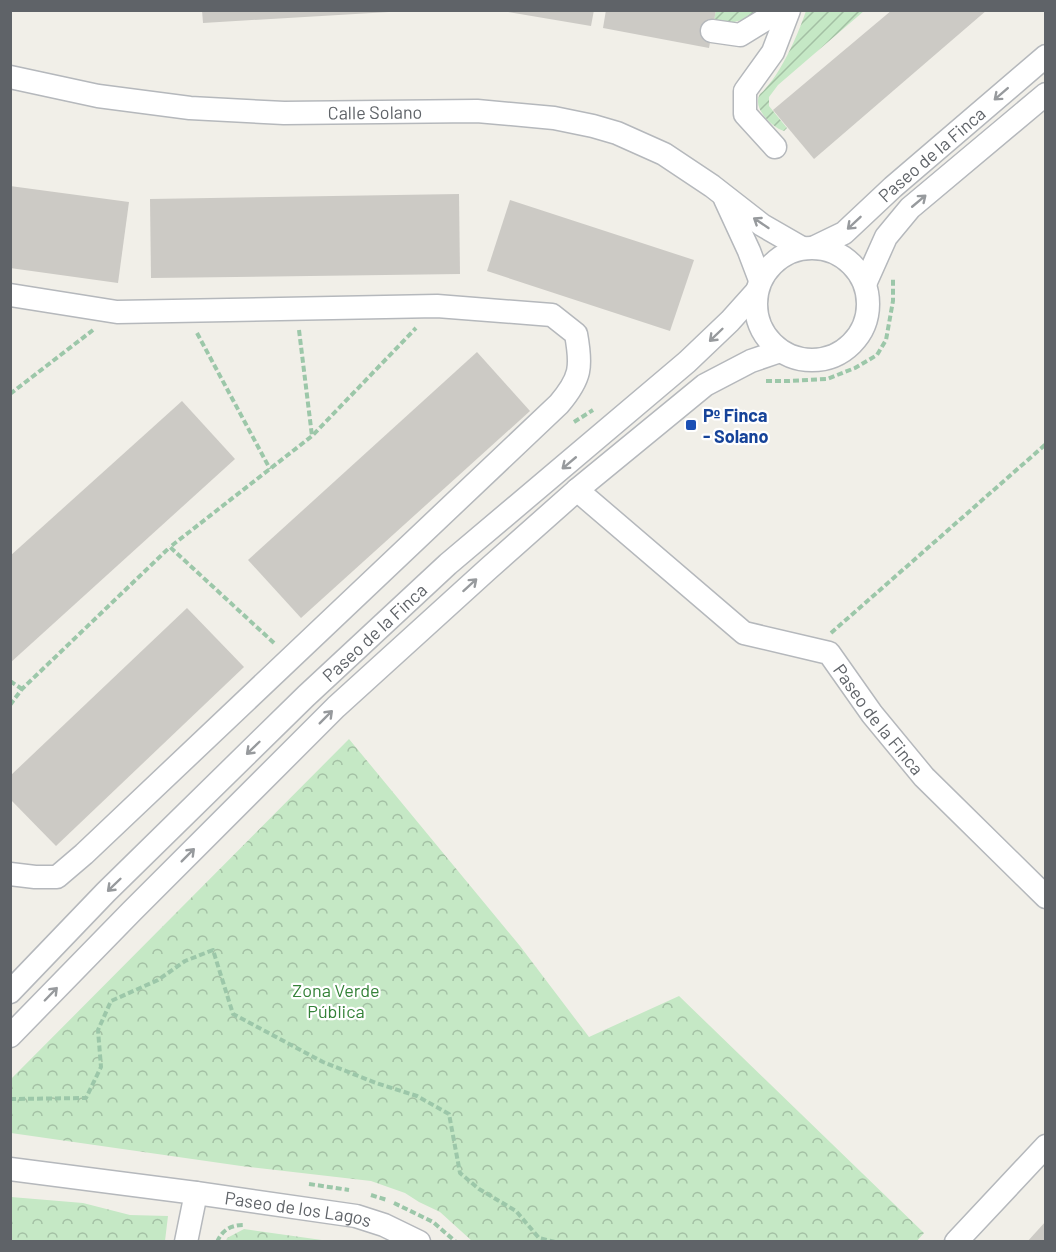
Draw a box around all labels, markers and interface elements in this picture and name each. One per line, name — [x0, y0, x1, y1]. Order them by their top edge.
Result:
one-way arrow — [993, 88, 1009, 101]
street label: Calle Solano — [328, 101, 422, 124]
street label: Paseo de la Finca — [873, 102, 990, 206]
one-way arrow — [911, 194, 927, 207]
one-way arrow — [847, 216, 862, 230]
one-way arrow — [754, 217, 770, 229]
one-way arrow — [708, 327, 723, 342]
place label: Pº Finca - Solano — [703, 404, 768, 447]
marker: Pº Finca - Solano — [684, 418, 698, 432]
one-way arrow — [561, 456, 577, 469]
one-way arrow — [462, 578, 477, 593]
street label: Paseo de la Finca — [318, 579, 431, 686]
street label: Paseo de la Finca — [829, 659, 929, 779]
one-way arrow — [318, 710, 333, 725]
one-way arrow — [245, 741, 260, 756]
one-way arrow — [180, 848, 195, 862]
one-way arrow — [106, 877, 121, 892]
park label: Zona Verde Pública — [292, 979, 380, 1022]
one-way arrow — [44, 987, 59, 1002]
street label: Paseo de los Lagos — [223, 1186, 375, 1231]

